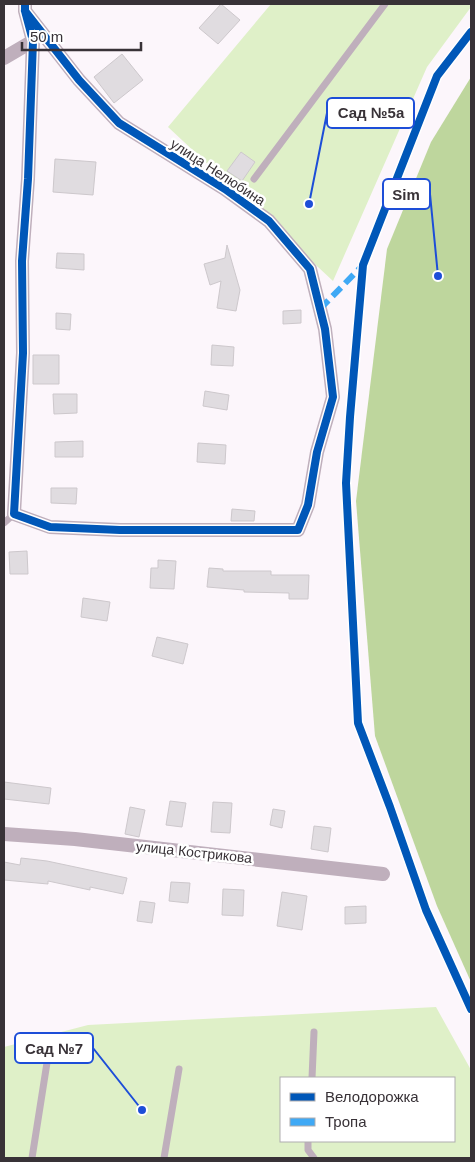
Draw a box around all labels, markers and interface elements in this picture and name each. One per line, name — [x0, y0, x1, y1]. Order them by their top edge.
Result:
scale bar — [22, 20, 141, 52]
text: 50 m — [30, 28, 63, 45]
callout: Сад №5а — [327, 98, 414, 128]
text: Сад №5а — [338, 104, 405, 121]
street label: улица Нелюбина — [168, 135, 269, 209]
callout: Sim — [383, 179, 430, 209]
text: Sim — [392, 186, 420, 203]
street label: улица Кострикова — [135, 838, 253, 866]
callout: Сад №7 — [15, 1033, 93, 1063]
text: Сад №7 — [25, 1040, 83, 1057]
legend — [280, 1077, 455, 1142]
text: Велодорожка — [325, 1088, 419, 1105]
text: Тропа — [325, 1113, 367, 1130]

